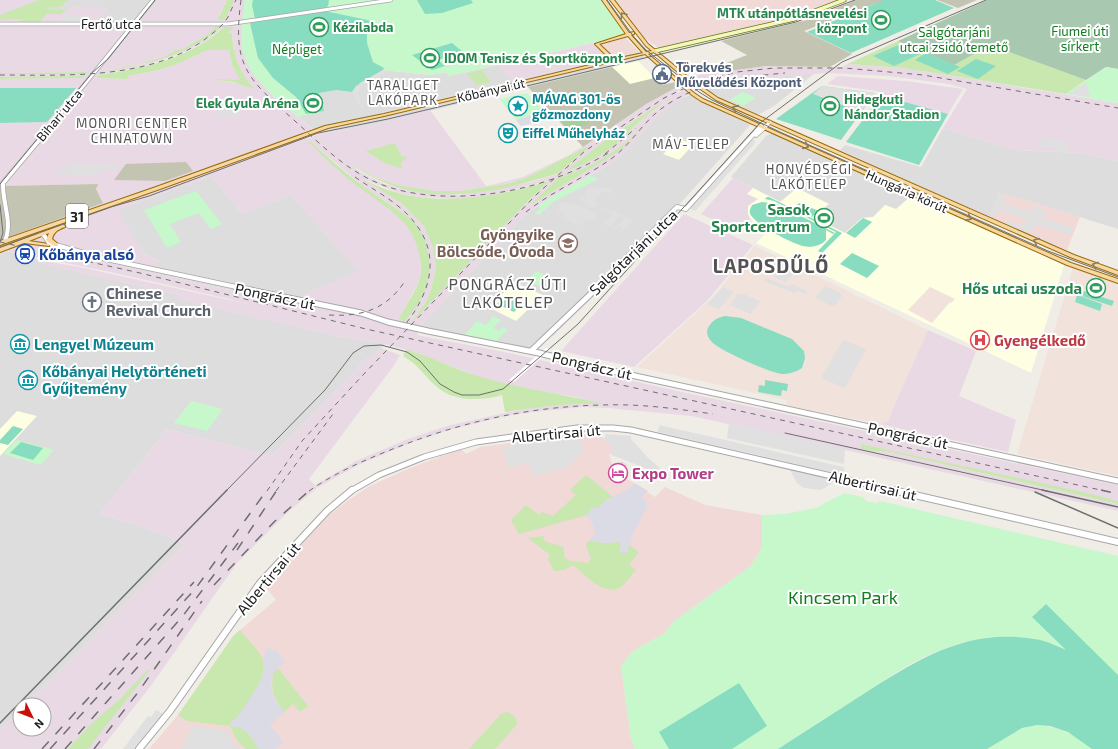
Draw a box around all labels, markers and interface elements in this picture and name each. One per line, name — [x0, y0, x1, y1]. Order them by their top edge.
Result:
place label: MTK utánpótlásnevelési központ — [717, 5, 868, 36]
sports icon: MTK utánpótlásnevelési központ — [870, 9, 892, 31]
one-way arrow — [620, 12, 628, 19]
street label: Fertő utca — [81, 16, 141, 32]
sports icon: Kézilabda — [308, 16, 330, 38]
place label: Kézilabda — [333, 19, 393, 35]
park label: Fiumei úti sírkert — [1051, 23, 1109, 54]
park label: Salgótarjáni utcai zsidó temető — [900, 24, 1008, 55]
park label: Népliget — [272, 41, 322, 57]
sports icon: IDOM Tenisz és Sportközpont — [419, 47, 441, 69]
place label: IDOM Tenisz és Sportközpont — [444, 50, 624, 66]
place label: Törekvés Művelődési Központ — [676, 59, 802, 90]
public building icon: Törekvés Művelődési Központ — [651, 63, 673, 85]
street label: Kőbányai út — [455, 74, 527, 106]
district label: TARALIGET LAKÓPARK — [366, 77, 440, 108]
street label: Bihari utca — [33, 86, 85, 144]
place label: MÁVAG 301-ös gőzmozdony — [532, 90, 621, 122]
place label: Hidegkuti Nándor Stadion — [844, 91, 939, 122]
sports icon: Elek Gyula Aréna — [302, 92, 324, 114]
place label: Elek Gyula Aréna — [196, 95, 299, 111]
place icon: MÁVAG 301-ös gőzmozdony — [507, 95, 529, 117]
sports icon: Hidegkuti Nándor Stadion — [819, 95, 841, 117]
one-way arrow — [732, 105, 740, 113]
district label: MONORI CENTER CHINATOWN — [76, 115, 188, 146]
theatre icon: Eiffel Műhelyház — [497, 122, 519, 144]
place label: Eiffel Műhelyház — [522, 125, 625, 141]
district label: MÁV-TELEP — [652, 135, 730, 152]
one-way arrow — [802, 141, 809, 149]
district label: HONVÉDSÉGI LAKÓTELEP — [766, 160, 852, 192]
street label: Hungária körút — [864, 166, 950, 216]
place label: Sasok Sportcentrum — [711, 200, 811, 235]
road number: 31 — [66, 204, 88, 228]
street label: Salgótarjáni utca — [585, 205, 681, 299]
sports icon: Sasok Sportcentrum — [813, 207, 835, 229]
one-way arrow — [965, 214, 972, 222]
place label: Gyöngyike Bölcsőde, Óvoda — [437, 225, 554, 260]
school or university icon: Gyöngyike Bölcsőde, Óvoda — [557, 232, 579, 254]
one-way arrow — [1032, 238, 1040, 246]
station icon: Kőbánya alsó — [14, 243, 36, 265]
place label: Kőbánya alsó — [39, 245, 134, 264]
district label: LAPOSDŰLŐ — [713, 253, 829, 277]
one-way arrow — [1091, 261, 1098, 270]
district label: PONGRÁCZ ÚTI LAKÓTELEP — [448, 274, 568, 311]
sports icon: Hős utcai uszoda — [1085, 277, 1107, 299]
street label: Pongrácz út — [233, 279, 317, 313]
place label: Hős utcai uszoda — [962, 279, 1082, 297]
place label: Chinese Revival Church — [106, 284, 211, 319]
church icon: Chinese Revival Church — [81, 291, 103, 313]
hospital icon: Gyengélkedő — [969, 329, 991, 351]
place label: Gyengélkedő — [994, 331, 1086, 350]
museum icon: Lengyel Múzeum — [9, 333, 31, 355]
place label: Lengyel Múzeum — [34, 335, 154, 354]
street label: Pongrácz út — [550, 347, 634, 383]
place label: Kőbányai Helytörténeti Gyűjtemény — [42, 362, 207, 398]
museum icon: Kőbányai Helytörténeti Gyűjtemény — [17, 369, 39, 391]
street label: Pongrácz út — [866, 418, 950, 452]
street label: Albertirsai út — [511, 420, 601, 446]
hotel icon: Expo Tower — [607, 462, 629, 484]
place label: Expo Tower — [632, 464, 714, 482]
street label: Albertirsai út — [828, 466, 919, 504]
street label: Albertirsai út — [232, 538, 304, 618]
park label: Kincsem Park — [788, 586, 898, 608]
north arrow — [12, 697, 52, 737]
text: N — [32, 717, 47, 732]

